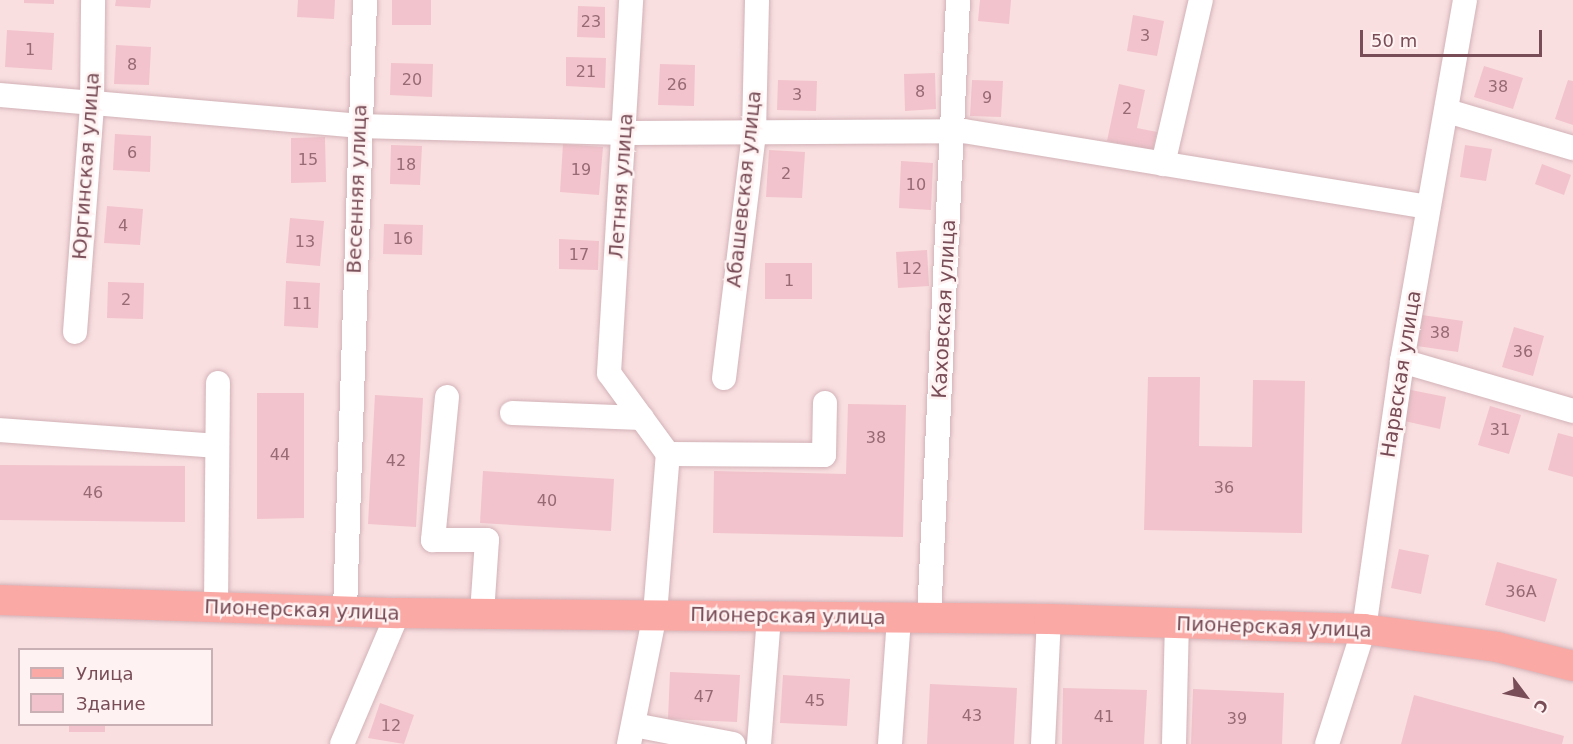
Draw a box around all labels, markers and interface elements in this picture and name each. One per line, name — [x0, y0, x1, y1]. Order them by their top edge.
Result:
house number: 23 — [581, 12, 601, 32]
scale bar — [1363, 18, 1544, 56]
house number: 3 — [1140, 26, 1150, 46]
text: 50 m — [1371, 30, 1417, 51]
house number: 1 — [25, 40, 35, 60]
house number: 8 — [127, 55, 137, 75]
house number: 21 — [576, 62, 596, 82]
house number: 20 — [402, 70, 422, 90]
street label: Юргинская улица — [67, 71, 105, 261]
house number: 26 — [667, 75, 687, 95]
house number: 38 — [1488, 77, 1508, 97]
house number: 8 — [915, 82, 925, 102]
house number: 3 — [792, 85, 802, 105]
house number: 9 — [982, 88, 992, 108]
street label: Абашевская улица — [722, 89, 766, 289]
house number: 2 — [1122, 99, 1132, 119]
street label: Весенняя улица — [342, 104, 372, 274]
street label: Летняя улица — [604, 112, 638, 260]
house number: 6 — [127, 143, 137, 163]
house number: 15 — [298, 150, 318, 170]
house number: 18 — [396, 155, 416, 175]
house number: 19 — [571, 160, 591, 180]
house number: 2 — [781, 164, 791, 184]
house number: 10 — [906, 175, 926, 195]
house number: 4 — [118, 216, 128, 236]
street label: Каховская улица — [927, 219, 961, 399]
house number: 16 — [393, 229, 413, 249]
house number: 13 — [295, 232, 315, 252]
house number: 17 — [569, 245, 589, 265]
house number: 12 — [902, 259, 922, 279]
house number: 1 — [784, 271, 794, 291]
street label: Нарвская улица — [1376, 289, 1426, 459]
house number: 2 — [121, 290, 131, 310]
house number: 11 — [292, 294, 312, 314]
house number: 38 — [1430, 323, 1450, 343]
house number: 36 — [1513, 342, 1533, 362]
house number: 31 — [1490, 420, 1510, 440]
house number: 38 — [866, 428, 886, 448]
house number: 44 — [270, 445, 290, 465]
house number: 42 — [386, 451, 406, 471]
house number: 36 — [1214, 478, 1234, 498]
house number: 46 — [83, 483, 103, 503]
house number: 40 — [537, 491, 557, 511]
house number: 36А — [1505, 582, 1537, 602]
street label: Пионерская улица — [204, 595, 400, 625]
street label: Пионерская улица — [690, 602, 886, 630]
street label: Пионерская улица — [1176, 612, 1372, 642]
legend — [18, 648, 213, 726]
text: Улица — [76, 663, 133, 684]
north arrow — [1495, 666, 1555, 726]
house number: 47 — [694, 687, 714, 707]
house number: 45 — [805, 691, 825, 711]
text: Здание — [76, 693, 146, 714]
text: С — [1530, 696, 1552, 716]
house number: 43 — [962, 706, 982, 726]
house number: 41 — [1094, 707, 1114, 727]
house number: 39 — [1227, 709, 1247, 729]
house number: 12 — [381, 716, 401, 736]

